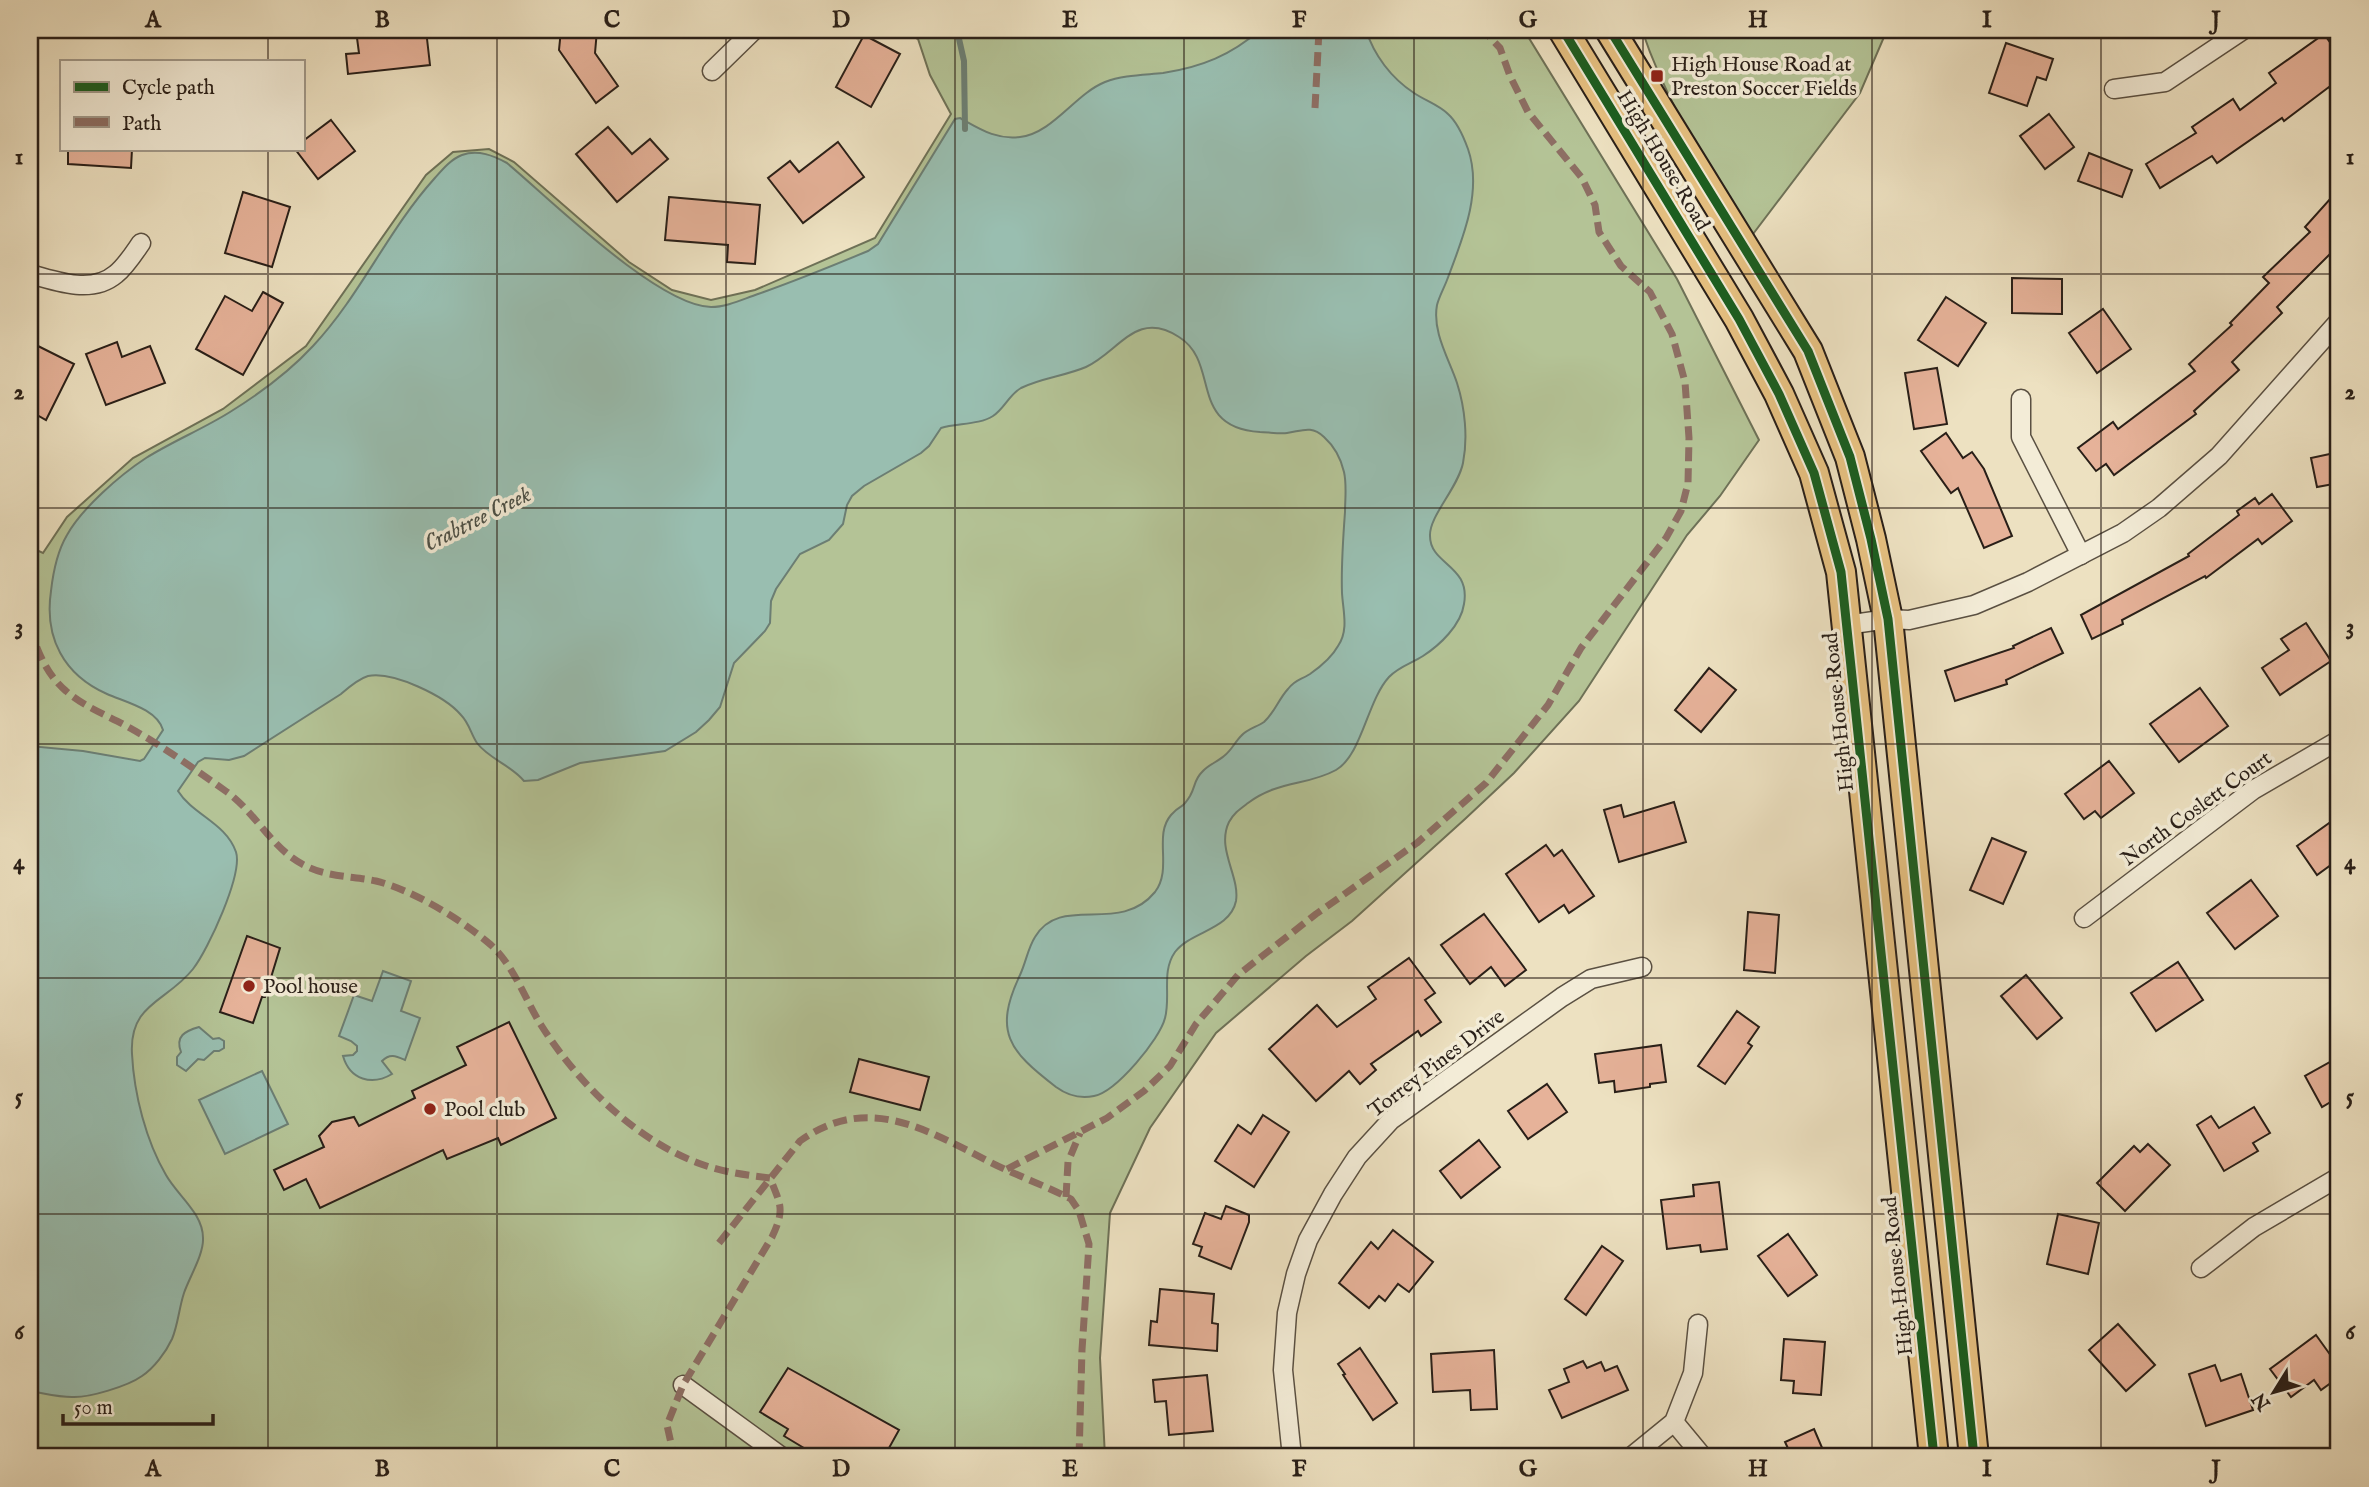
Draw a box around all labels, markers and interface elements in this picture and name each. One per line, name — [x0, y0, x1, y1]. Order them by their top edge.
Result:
text: A — [144, 6, 162, 35]
text: B — [374, 6, 390, 35]
text: C — [604, 6, 621, 35]
text: D — [832, 6, 850, 35]
text: E — [1062, 6, 1078, 35]
text: F — [1292, 6, 1307, 35]
text: G — [1519, 6, 1538, 35]
text: H — [1748, 6, 1768, 35]
text: I — [1982, 6, 1992, 35]
text: J — [2208, 6, 2221, 35]
place label: High House Road at Preston Soccer Fields — [1671, 52, 1857, 103]
legend — [60, 60, 304, 150]
marker: High House Road at Preston Soccer Fields — [1649, 68, 1665, 84]
text: Cycle path — [122, 75, 215, 102]
street label: High House Road — [1610, 85, 1716, 237]
text: Path — [122, 111, 161, 138]
text: 1 — [15, 143, 23, 172]
text: 1 — [2346, 143, 2354, 172]
text: 2 — [14, 378, 25, 407]
text: 2 — [2345, 378, 2356, 407]
water label: Crabtree Creek — [419, 480, 536, 559]
text: 3 — [15, 613, 23, 642]
text: 3 — [2346, 613, 2354, 642]
street label: High House Road — [1818, 630, 1861, 793]
street label: North Coslett Court — [2116, 746, 2277, 873]
text: 4 — [13, 848, 25, 877]
text: 4 — [2344, 848, 2356, 877]
place label: Pool house — [263, 974, 358, 1001]
marker: Pool house — [241, 978, 257, 994]
street label: Torrey Pines Drive — [1363, 1004, 1511, 1124]
text: 5 — [15, 1083, 24, 1112]
text: 5 — [2346, 1083, 2355, 1112]
place label: Pool club — [444, 1097, 525, 1124]
marker: Pool club — [422, 1101, 438, 1117]
street label: High House Road — [1877, 1194, 1920, 1357]
text: 6 — [14, 1318, 25, 1347]
text: 6 — [2345, 1318, 2356, 1347]
north arrow — [2240, 1358, 2310, 1428]
scale bar — [63, 1382, 214, 1426]
text: N — [2247, 1387, 2277, 1416]
text: 50 m — [74, 1395, 113, 1422]
text: A — [144, 1455, 162, 1484]
text: B — [374, 1455, 390, 1484]
text: C — [604, 1455, 621, 1484]
text: D — [832, 1455, 850, 1484]
text: E — [1062, 1455, 1078, 1484]
text: F — [1292, 1455, 1307, 1484]
text: G — [1519, 1455, 1538, 1484]
text: H — [1748, 1455, 1768, 1484]
text: I — [1982, 1455, 1992, 1484]
text: J — [2208, 1455, 2221, 1484]

